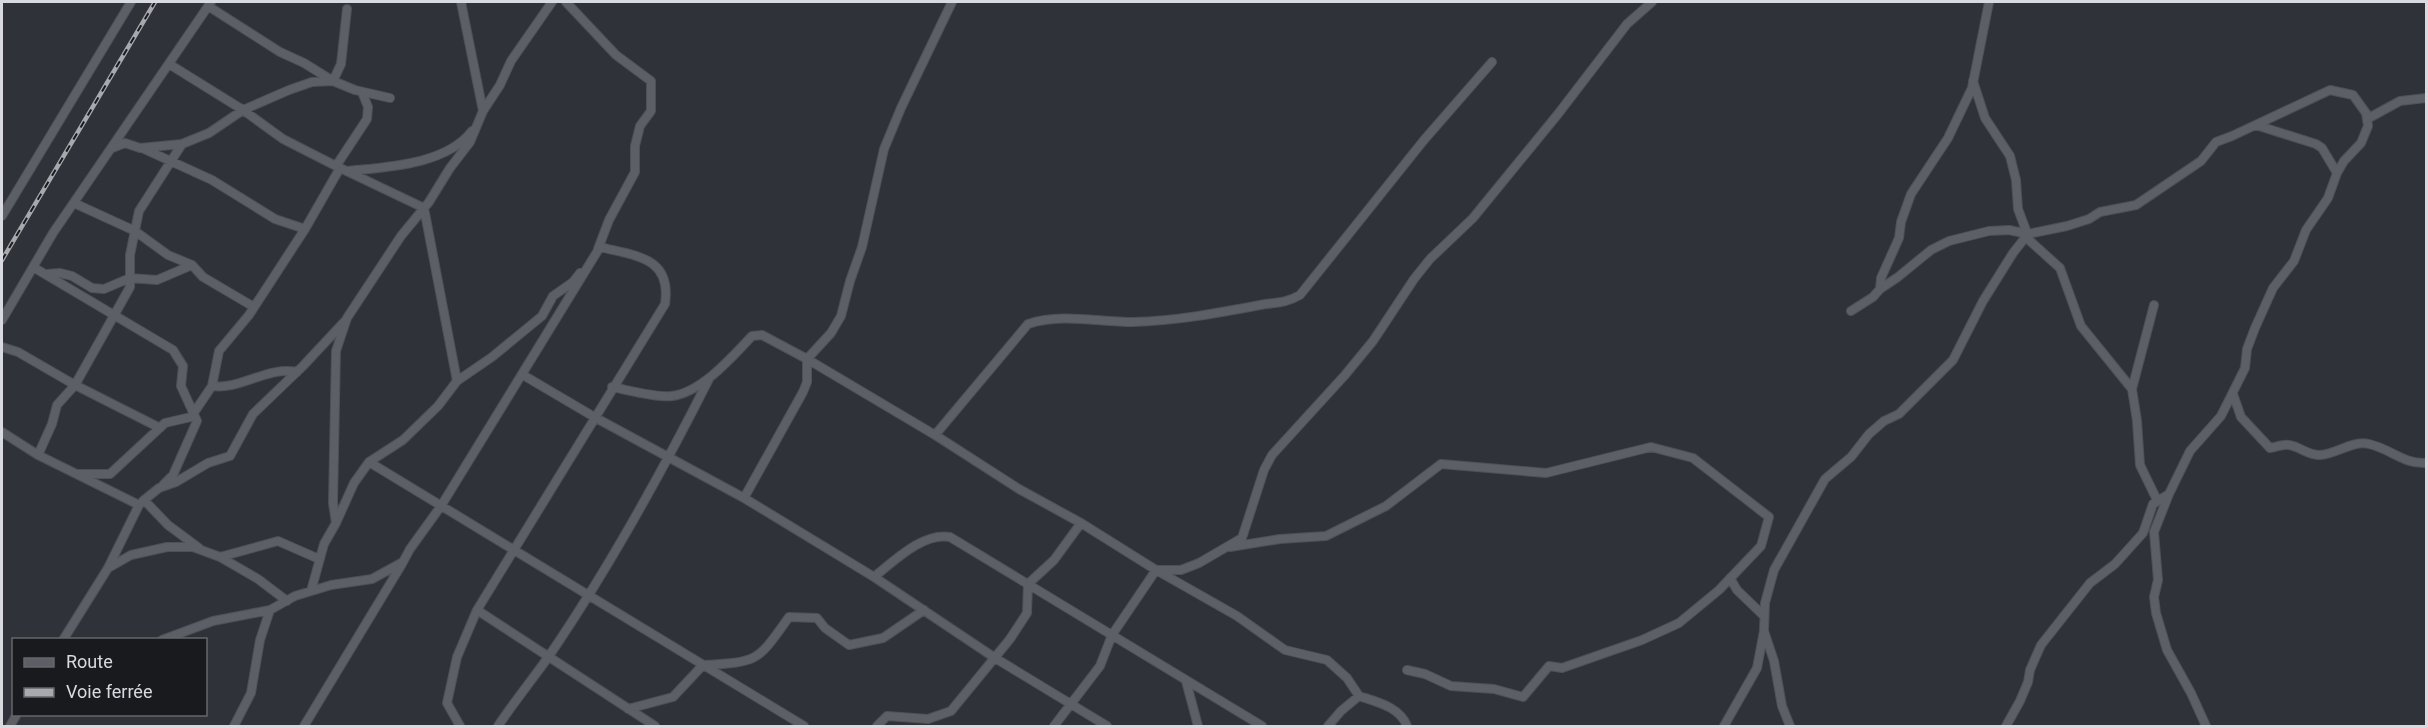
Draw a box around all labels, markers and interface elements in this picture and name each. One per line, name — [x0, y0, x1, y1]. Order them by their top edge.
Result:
legend — [12, 638, 207, 716]
text: Route — [66, 651, 113, 672]
text: Voie ferrée — [66, 681, 152, 702]

